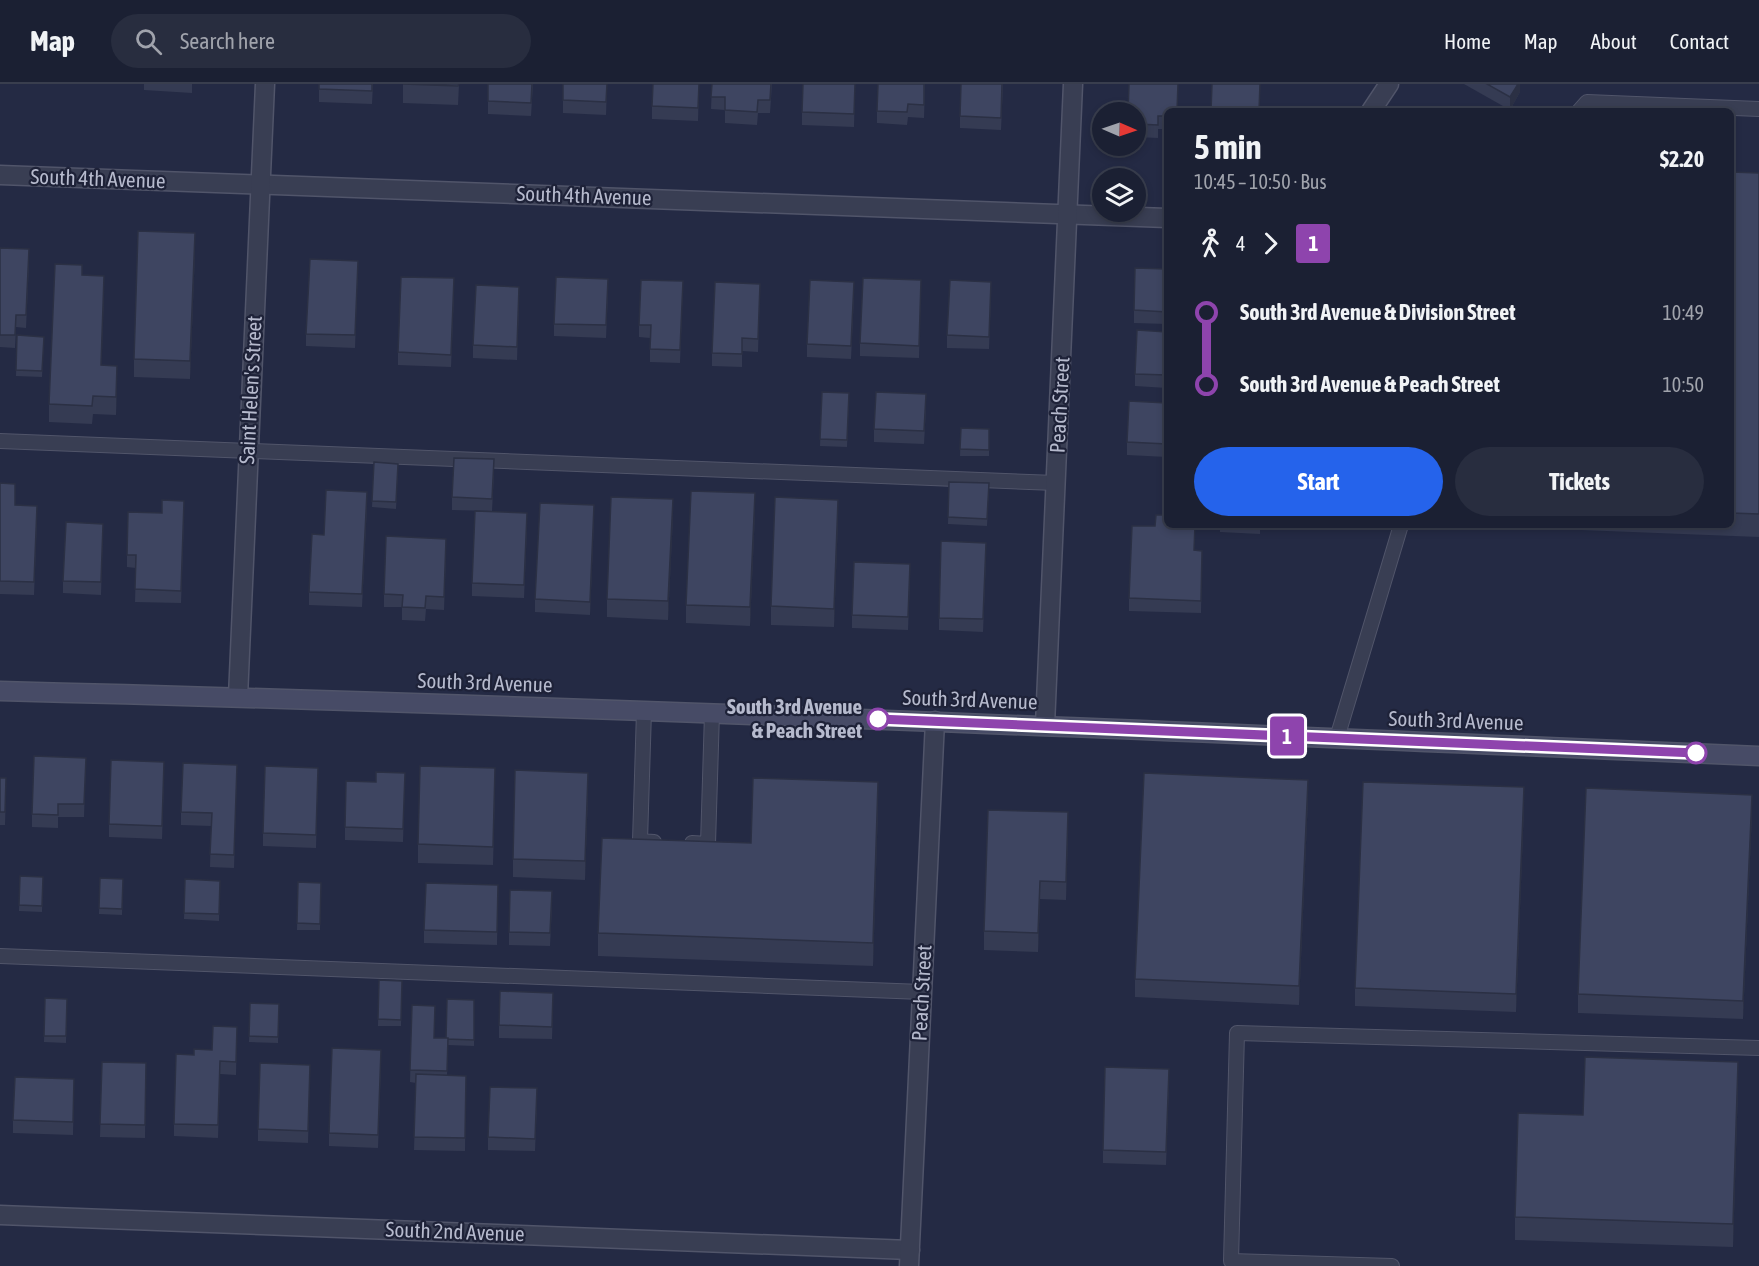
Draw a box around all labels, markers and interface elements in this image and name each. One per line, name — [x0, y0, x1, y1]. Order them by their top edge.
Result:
search box — [111, 14, 531, 68]
text: Map — [30, 25, 75, 57]
icon: search — [132, 25, 165, 58]
text: Search here — [180, 28, 275, 54]
text: Home — [1444, 29, 1491, 53]
text: Map — [1524, 29, 1558, 53]
text: About — [1591, 29, 1637, 53]
text: Contact — [1670, 29, 1729, 53]
north arrow — [1092, 102, 1146, 156]
map controls — [1092, 102, 1146, 222]
text: 5 min — [1194, 128, 1261, 166]
text: $2.20 — [1660, 146, 1704, 172]
street label: South 4th Avenue — [30, 164, 166, 192]
button: layers — [1092, 168, 1146, 222]
text: 10:45 – 10:50 · Bus — [1194, 170, 1327, 193]
street label: South 4th Avenue — [516, 181, 652, 209]
icon: walk — [1194, 227, 1227, 260]
icon: forward — [1254, 227, 1287, 260]
text: 1 — [1308, 231, 1318, 255]
text: 4 — [1236, 232, 1245, 255]
text: South 3rd Avenue & Division Street — [1240, 299, 1516, 325]
text: 10:49 — [1662, 301, 1704, 324]
street label: Saint Helen's Street — [234, 315, 266, 465]
street label: Peach Street — [1044, 356, 1074, 454]
text: South 3rd Avenue & Peach Street — [1240, 371, 1500, 397]
text: 10:50 — [1662, 373, 1704, 396]
button: Start — [1194, 447, 1443, 516]
button: Tickets — [1455, 447, 1704, 516]
street label: South 3rd Avenue — [417, 668, 553, 696]
street label: South 3rd Avenue — [902, 685, 1038, 713]
place label: South 3rd Avenue & Peach Street — [727, 694, 862, 742]
street label: South 3rd Avenue — [1388, 706, 1524, 734]
marker: South 3rd Avenue & Peach Street — [867, 708, 889, 730]
line badge: 1 — [1268, 716, 1306, 756]
text: 1 — [1282, 724, 1292, 748]
unlabelled marker — [1685, 742, 1707, 764]
street label: Peach Street — [906, 944, 936, 1042]
street label: South 2nd Avenue — [385, 1217, 525, 1245]

